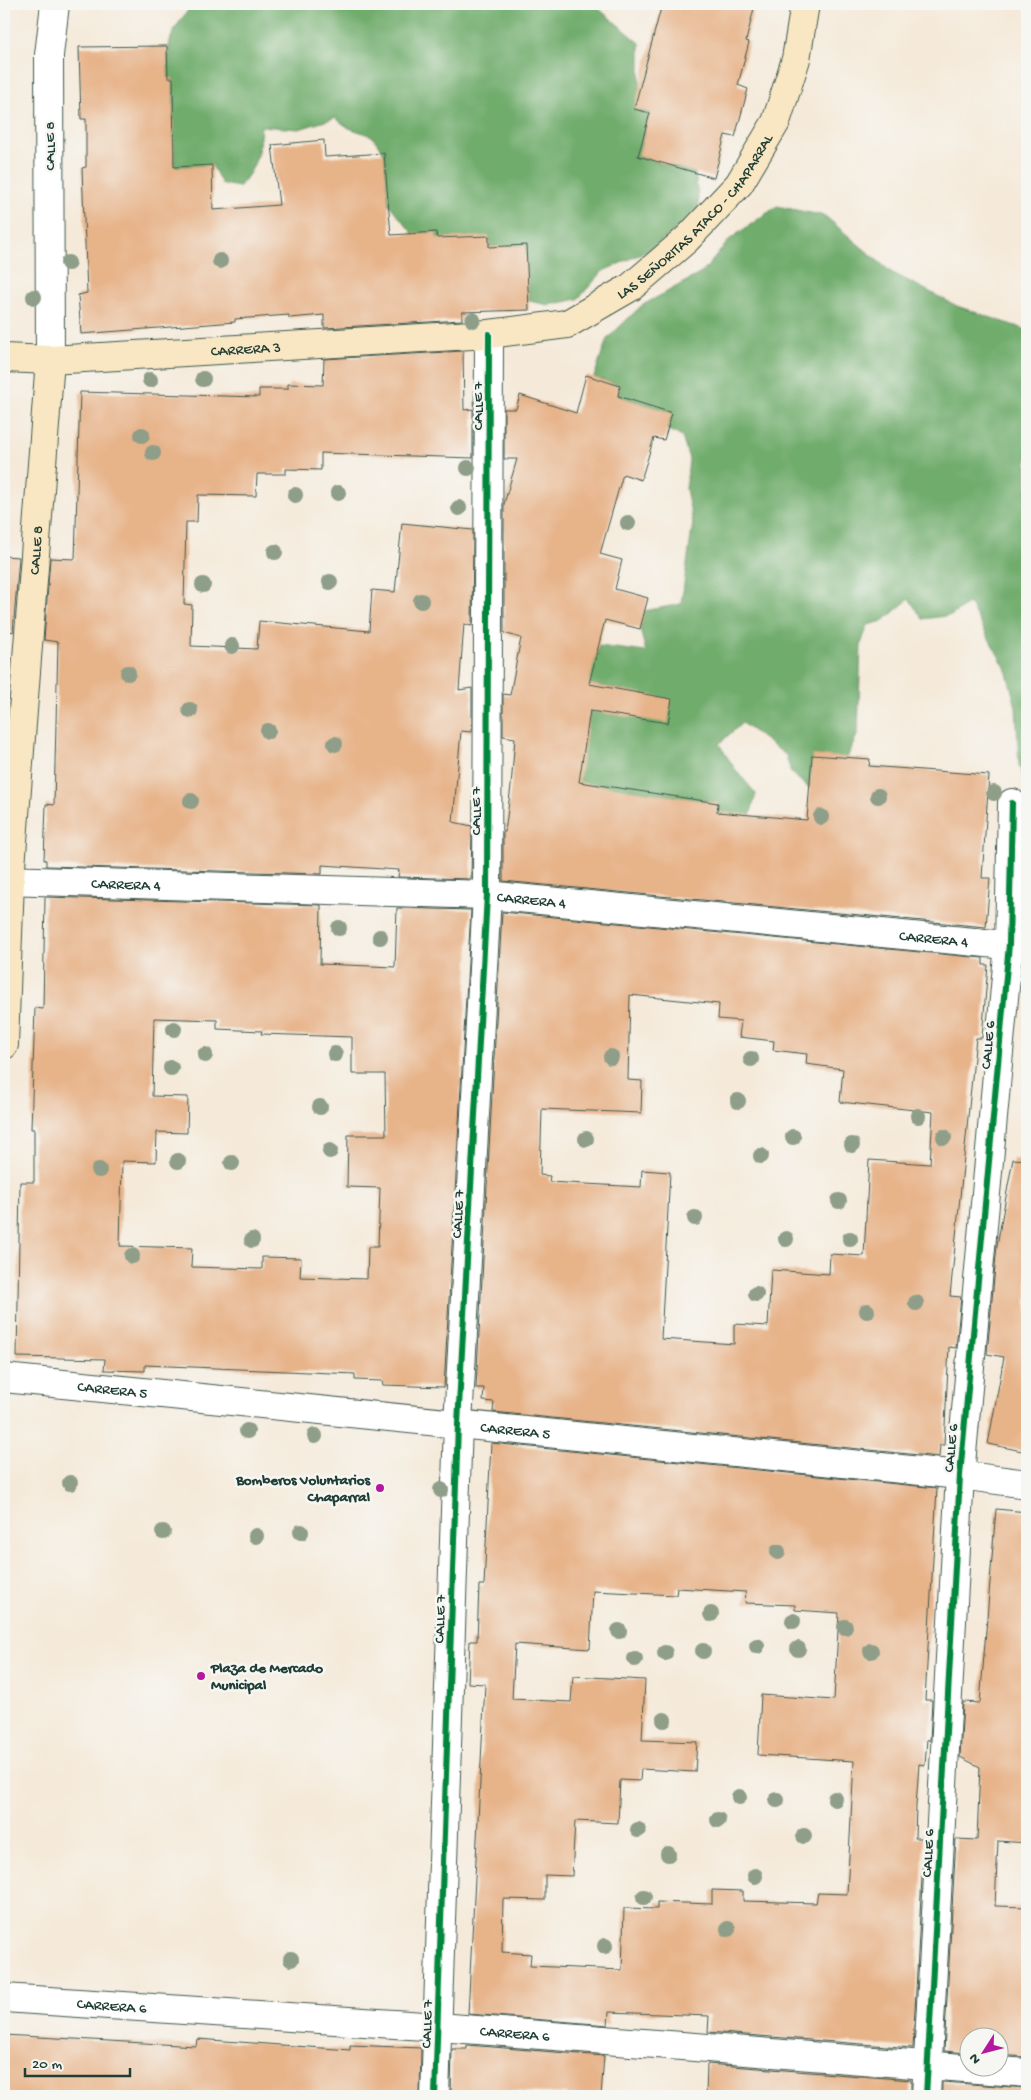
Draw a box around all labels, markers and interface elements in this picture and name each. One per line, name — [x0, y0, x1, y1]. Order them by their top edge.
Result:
street label: CALLE 8 — [42, 121, 60, 171]
street label: LAS SEÑORITAS ATACO - CHAPARRAL — [614, 131, 778, 304]
street label: CARRERA 3 — [210, 339, 281, 361]
street label: CALLE 7 — [470, 380, 488, 430]
street label: CALLE 8 — [27, 525, 48, 575]
street label: CALLE 7 — [468, 785, 486, 835]
street label: CARRERA 4 — [91, 876, 161, 896]
street label: CARRERA 4 — [496, 889, 567, 914]
street label: CARRERA 4 — [898, 928, 969, 952]
street label: CALLE 6 — [978, 1020, 1000, 1070]
street label: CALLE 7 — [449, 1188, 469, 1239]
street label: CARRERA 5 — [76, 1378, 148, 1404]
street label: CARRERA 5 — [479, 1419, 551, 1444]
street label: CALLE 6 — [941, 1423, 963, 1473]
place label: Bomberos Voluntarios Chaparral — [235, 1472, 371, 1507]
marker: Bomberos Voluntarios Chaparral — [374, 1482, 386, 1494]
street label: CALLE 7 — [431, 1593, 451, 1644]
place label: Plaza de Mercado Municipal — [210, 1660, 323, 1695]
marker: Plaza de Mercado Municipal — [195, 1670, 207, 1682]
street label: CALLE 6 — [919, 1828, 939, 1878]
street label: CARRERA 6 — [76, 1996, 148, 2019]
street label: CALLE 7 — [418, 1998, 438, 2049]
street label: CARRERA 6 — [479, 2023, 551, 2047]
north arrow — [958, 2028, 1008, 2078]
scale bar — [25, 2045, 130, 2077]
text: N — [966, 2049, 985, 2067]
text: 20 m — [32, 2056, 62, 2074]

